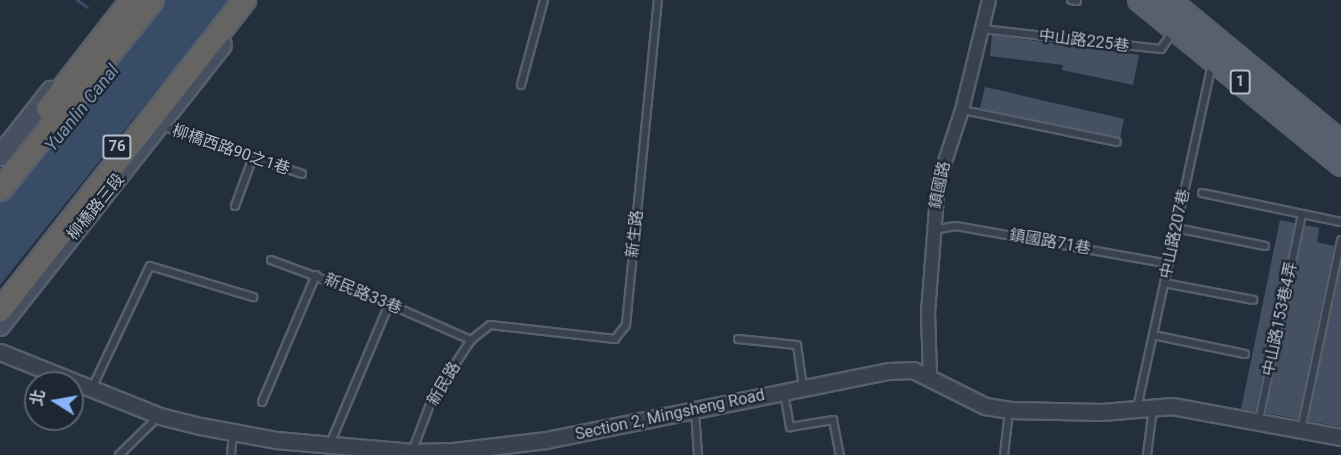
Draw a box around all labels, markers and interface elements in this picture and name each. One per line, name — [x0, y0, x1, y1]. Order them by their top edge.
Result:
street label: 中山路225巷 — [1038, 26, 1130, 56]
water label: Yuanlin Canal — [40, 60, 124, 156]
road number: 1 — [1230, 70, 1250, 94]
street label: 柳橋西路90之1巷 — [170, 121, 292, 179]
road number: 76 — [102, 135, 132, 159]
street label: 鎮國路 — [926, 160, 954, 210]
street label: 柳橋路三段 — [63, 170, 129, 244]
street label: 中山路207巷 — [1156, 188, 1194, 280]
street label: 新生路 — [623, 209, 647, 259]
street label: 鎮國路71巷 — [1008, 225, 1092, 259]
street label: 中山路153巷4弄 — [1259, 260, 1301, 378]
street label: 新民路33巷 — [321, 270, 405, 318]
street label: 新民路 — [423, 358, 465, 410]
north arrow — [24, 371, 84, 431]
street label: Section 2, Mingsheng Road — [573, 386, 767, 444]
text: 北 — [27, 388, 49, 408]

